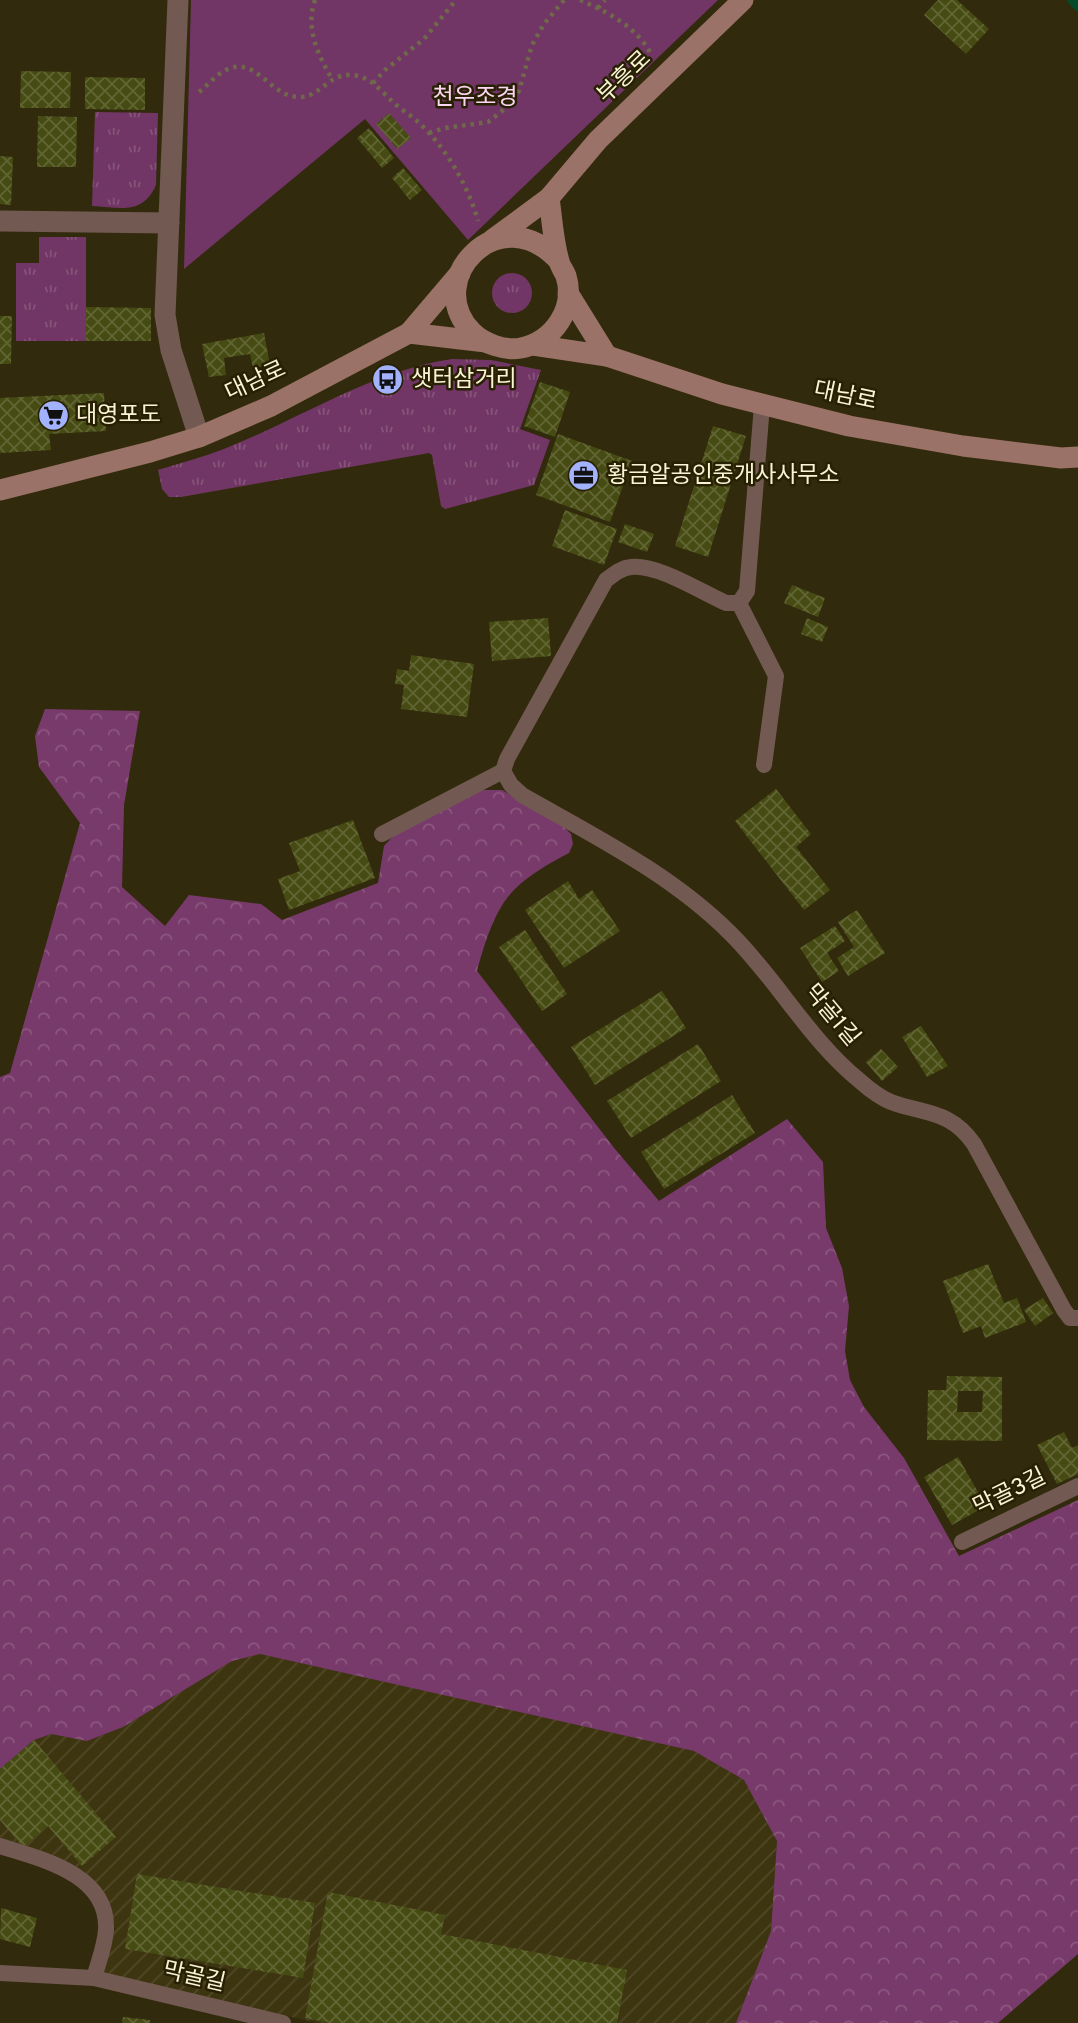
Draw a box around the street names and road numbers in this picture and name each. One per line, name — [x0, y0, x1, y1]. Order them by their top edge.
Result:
street label: 부흥로 — [592, 46, 658, 110]
street label: 대남로 — [221, 355, 291, 409]
street label: 대남로 — [811, 376, 879, 418]
street label: 막골1길 — [797, 979, 865, 1053]
street label: 막골3길 — [969, 1463, 1051, 1523]
street label: 막골길 — [160, 1957, 228, 1999]

